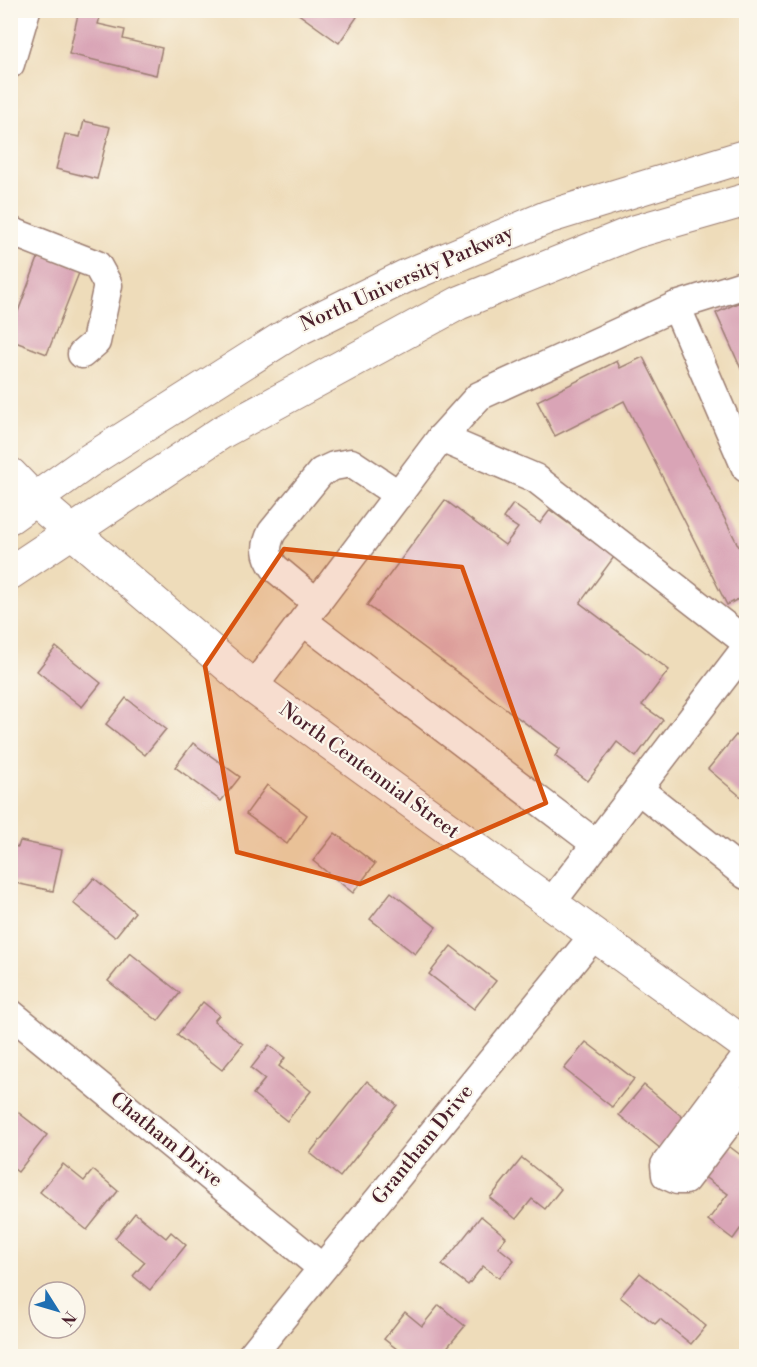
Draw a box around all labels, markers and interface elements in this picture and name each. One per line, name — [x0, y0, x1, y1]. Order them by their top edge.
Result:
street label: North University Parkway — [296, 221, 518, 337]
street label: North Centennial Street — [274, 697, 464, 845]
street label: Grantham Drive — [367, 1080, 479, 1210]
street label: Chatham Drive — [105, 1087, 227, 1193]
north arrow — [27, 1280, 87, 1340]
text: N — [56, 1307, 80, 1330]

